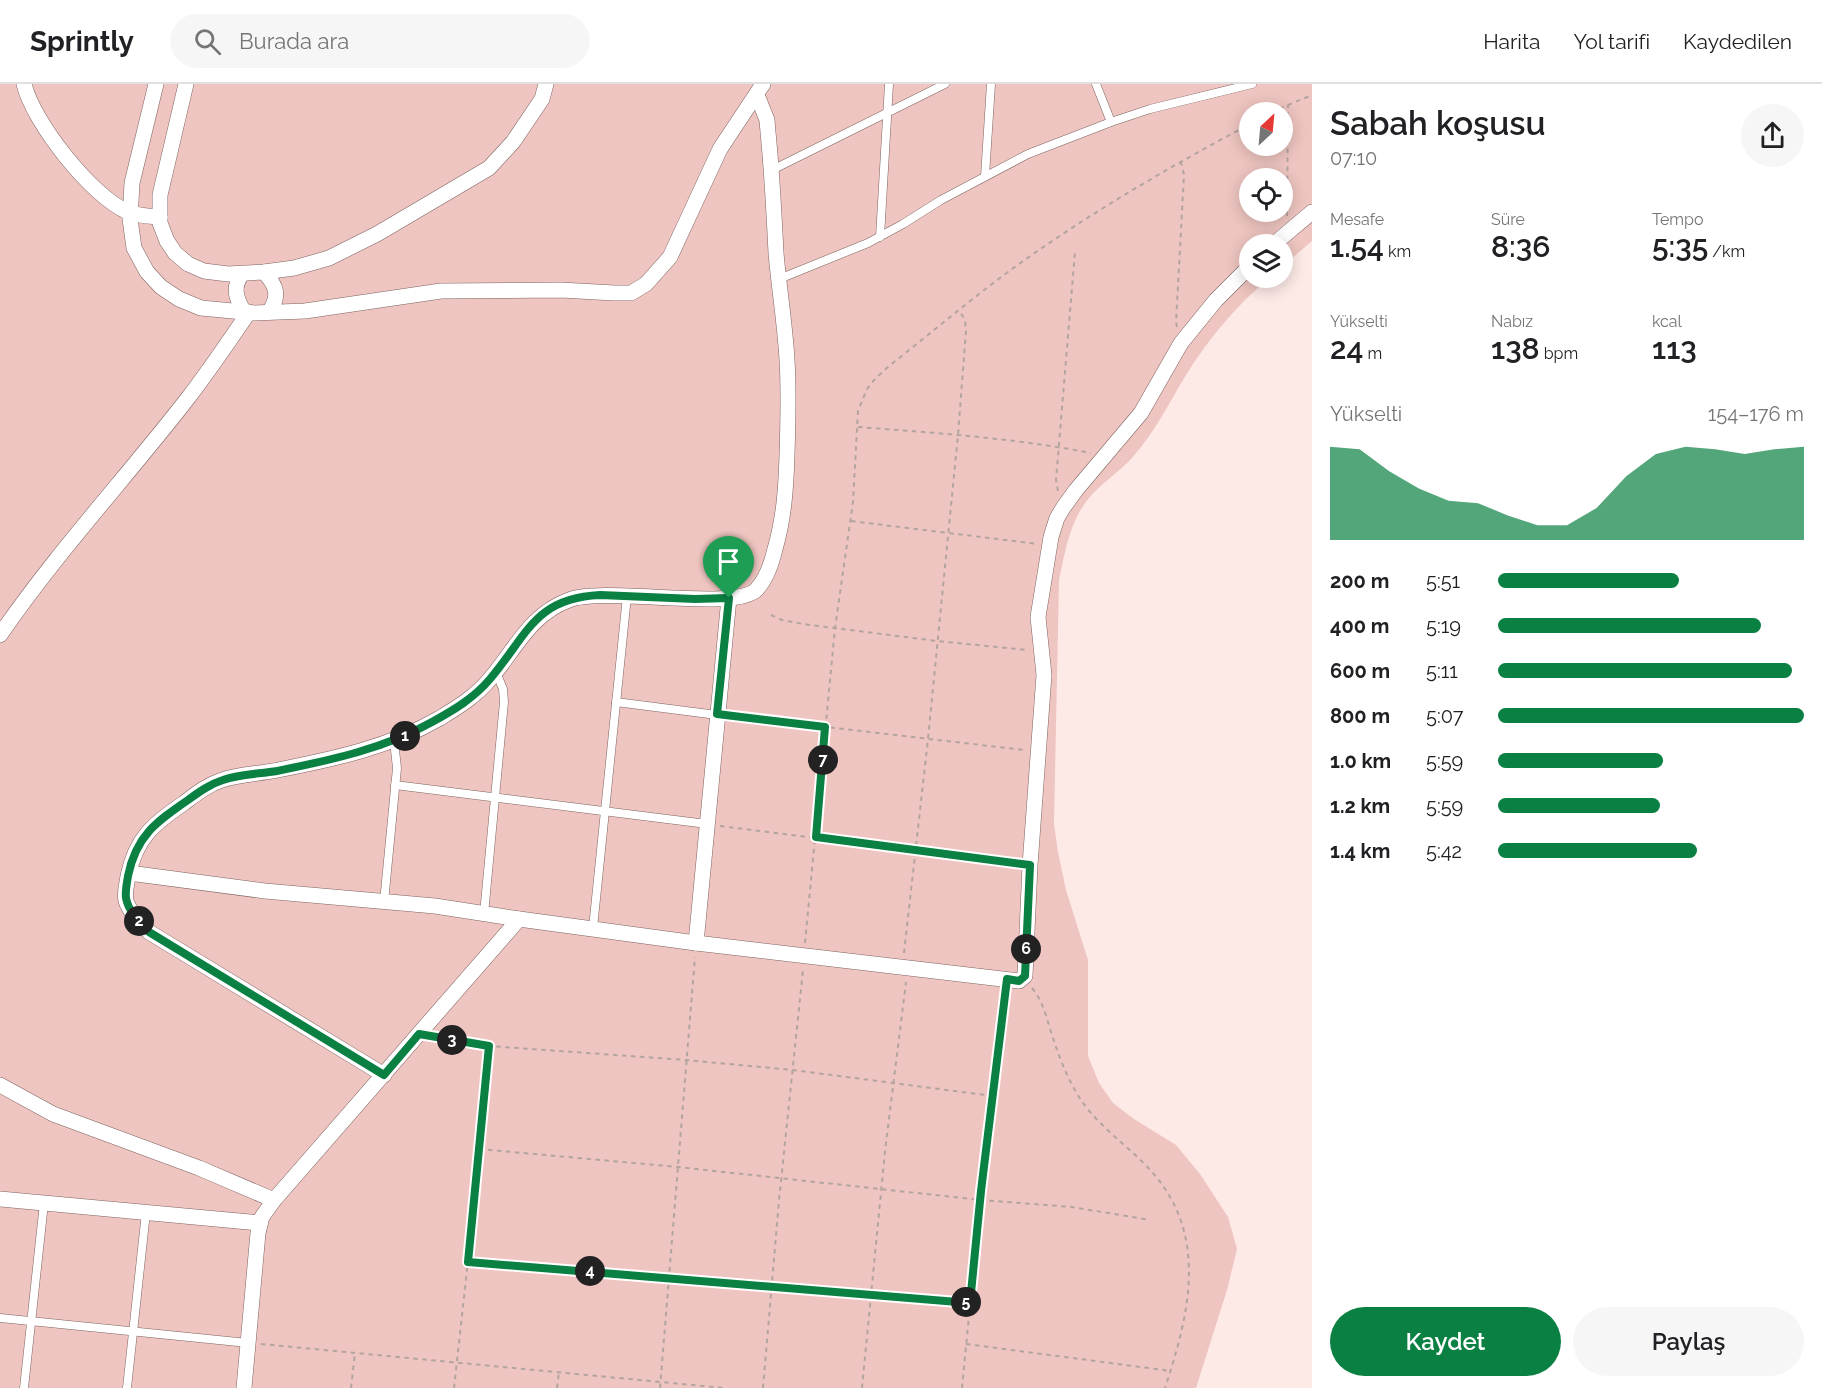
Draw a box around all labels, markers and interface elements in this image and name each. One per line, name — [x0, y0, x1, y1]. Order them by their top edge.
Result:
search box — [170, 14, 590, 68]
text: Sprintly — [30, 25, 134, 58]
icon: search — [191, 25, 224, 58]
text: Burada ara — [239, 28, 349, 54]
text: Harita — [1483, 29, 1540, 54]
text: Yol tarifi — [1573, 29, 1650, 54]
text: Kaydedilen — [1683, 29, 1792, 54]
north arrow — [1239, 102, 1293, 156]
map controls — [1239, 102, 1293, 288]
text: Sabah koşusu — [1330, 104, 1546, 143]
button: share — [1741, 104, 1804, 167]
text: 07:10 — [1330, 146, 1377, 170]
button: locate — [1239, 168, 1293, 222]
text: Mesafe — [1330, 210, 1384, 229]
text: Süre — [1491, 210, 1525, 229]
text: Tempo — [1652, 210, 1703, 229]
text: 1.54 — [1330, 229, 1384, 264]
text: 8:36 — [1491, 229, 1550, 264]
text: 5:35 — [1652, 229, 1708, 264]
button: layers — [1239, 234, 1293, 288]
text: km — [1384, 242, 1411, 261]
text: /km — [1708, 242, 1745, 261]
text: Yükselti — [1330, 312, 1388, 331]
text: Nabız — [1491, 312, 1533, 331]
text: kcal — [1652, 312, 1682, 331]
text: 24 — [1330, 331, 1363, 366]
text: 138 — [1491, 331, 1540, 366]
text: 113 — [1652, 331, 1697, 366]
text: m — [1363, 344, 1382, 363]
text: bpm — [1540, 344, 1578, 363]
text: Yükselti — [1330, 402, 1402, 426]
text: 154–176 m — [1708, 402, 1804, 426]
pin — [703, 536, 754, 598]
icon: arrive — [712, 545, 745, 578]
text: 200 m — [1330, 569, 1389, 593]
text: 5:51 — [1426, 569, 1460, 593]
text: 400 m — [1330, 614, 1389, 638]
text: 5:19 — [1426, 614, 1461, 638]
text: 600 m — [1330, 659, 1390, 683]
text: 5:11 — [1426, 659, 1458, 683]
text: 800 m — [1330, 704, 1390, 728]
text: 5:07 — [1426, 704, 1463, 728]
pin: 1 — [390, 721, 420, 751]
text: 1 — [401, 726, 409, 745]
pin: 7 — [808, 745, 838, 775]
text: 1.0 km — [1330, 749, 1391, 773]
text: 5:59 — [1426, 749, 1463, 773]
text: 7 — [819, 750, 827, 769]
text: 1.2 km — [1330, 794, 1390, 818]
text: 5:59 — [1426, 794, 1463, 818]
text: 1.4 km — [1330, 839, 1390, 863]
text: 5:42 — [1426, 839, 1462, 863]
pin: 2 — [124, 906, 154, 936]
text: 2 — [134, 911, 144, 930]
pin: 6 — [1011, 934, 1041, 964]
text: 6 — [1021, 939, 1031, 958]
pin: 3 — [437, 1025, 467, 1055]
text: 3 — [448, 1030, 456, 1049]
pin: 4 — [575, 1256, 605, 1286]
text: 4 — [585, 1261, 595, 1280]
pin: 5 — [951, 1287, 981, 1317]
text: 5 — [962, 1292, 970, 1311]
button: Kaydet — [1330, 1307, 1561, 1376]
button: Paylaş — [1573, 1307, 1804, 1376]

